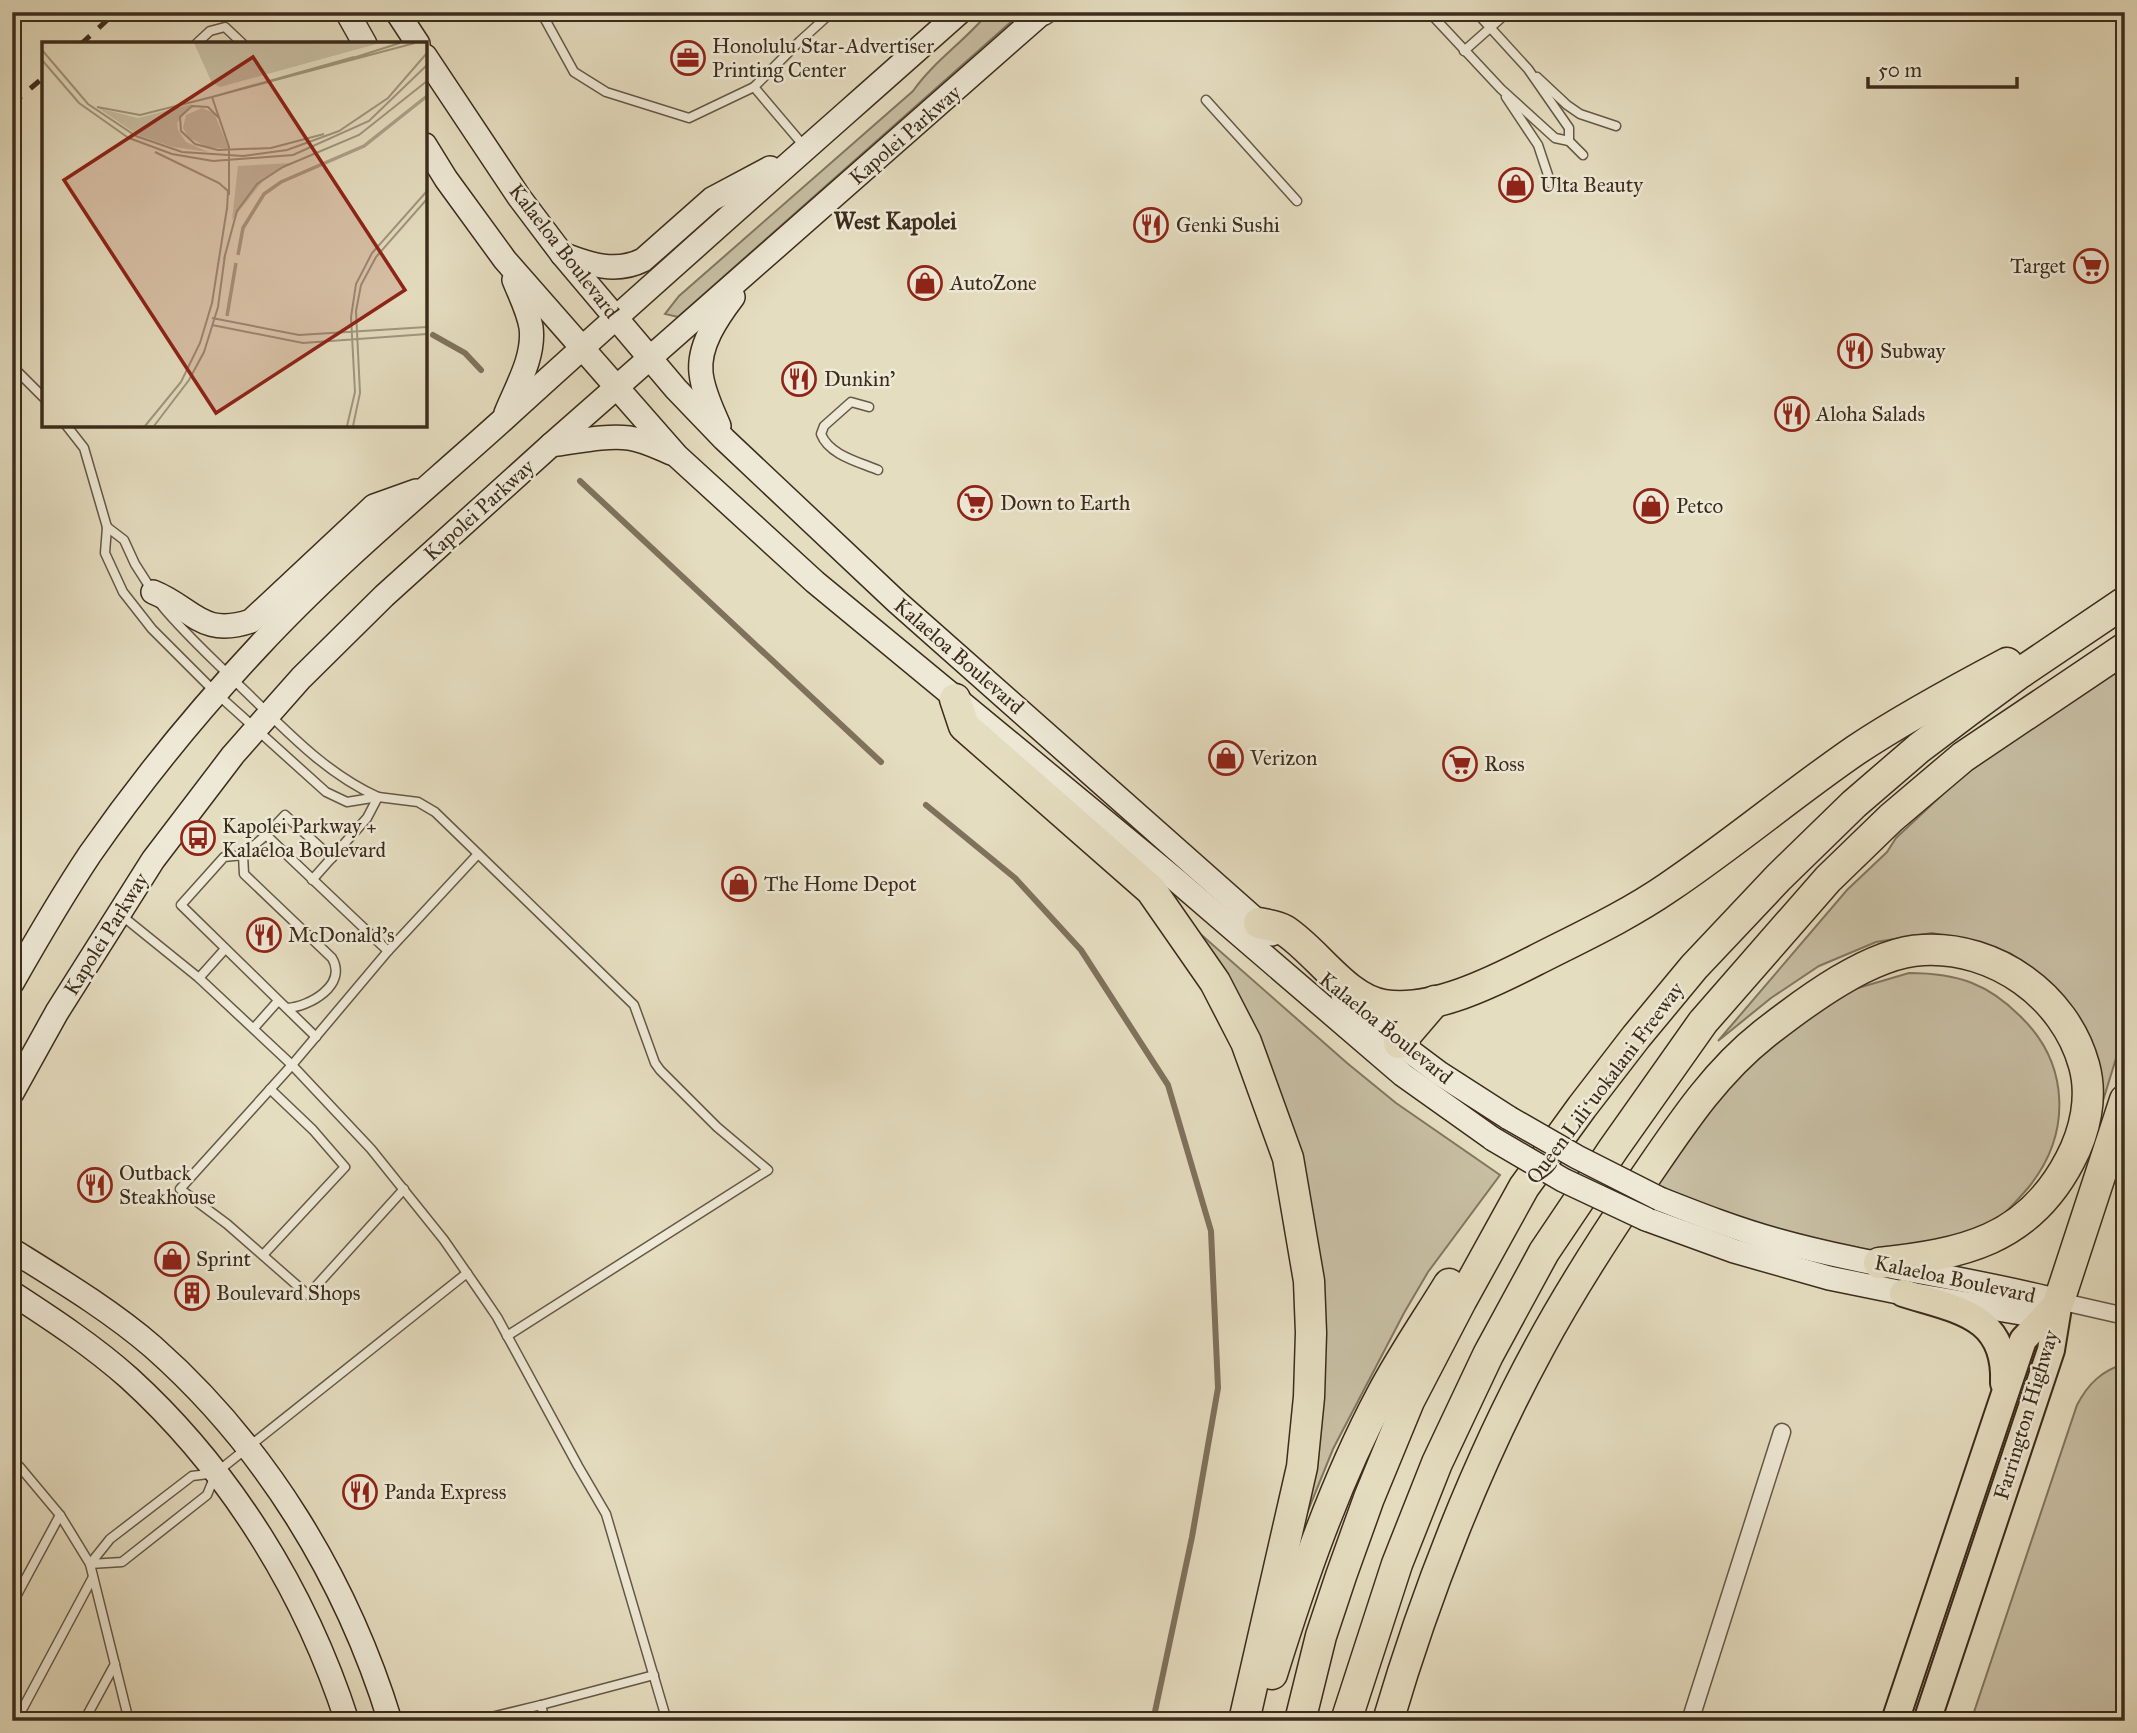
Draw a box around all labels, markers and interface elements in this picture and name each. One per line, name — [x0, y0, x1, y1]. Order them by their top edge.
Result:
place label: Honolulu Star-Advertiser Printing Center — [712, 33, 934, 83]
office icon: Honolulu Star-Advertiser Printing Center — [669, 39, 707, 77]
inset map — [42, 42, 427, 427]
scale bar — [1868, 46, 2016, 90]
text: 50 m — [1878, 57, 1923, 83]
street label: Kapolei Parkway — [844, 79, 967, 191]
shop icon: Ulta Beauty — [1497, 166, 1535, 204]
place label: Ulta Beauty — [1540, 172, 1644, 198]
street label: Kalaeloa Boulevard — [503, 178, 625, 324]
restaurant icon: Genki Sushi — [1132, 206, 1170, 244]
district label: West Kapolei — [833, 207, 957, 236]
place label: Genki Sushi — [1176, 212, 1280, 238]
supermarket icon: Target — [2072, 247, 2110, 285]
place label: Target — [2010, 253, 2067, 279]
shop icon: AutoZone — [906, 264, 944, 302]
place label: AutoZone — [949, 270, 1037, 296]
restaurant icon: Subway — [1836, 332, 1874, 370]
place label: Subway — [1880, 338, 1947, 364]
restaurant icon: Dunkin' — [780, 360, 818, 398]
place label: Dunkin' — [824, 366, 895, 392]
restaurant icon: Aloha Salads — [1773, 395, 1811, 433]
place label: Aloha Salads — [1815, 401, 1925, 427]
street label: Kapolei Parkway — [418, 453, 540, 566]
supermarket icon: Down to Earth — [956, 484, 994, 522]
shop icon: Petco — [1632, 487, 1670, 525]
place label: Down to Earth — [1000, 490, 1131, 516]
place label: Petco — [1676, 493, 1724, 519]
street label: Kalaeloa Boulevard — [889, 592, 1030, 720]
shop icon: Verizon — [1207, 739, 1245, 777]
place label: Verizon — [1249, 745, 1317, 771]
supermarket icon: Ross — [1441, 745, 1479, 783]
place label: Ross — [1484, 751, 1525, 777]
place label: Kapolei Parkway + Kalaeloa Boulevard — [222, 813, 387, 863]
bus stop icon: Kapolei Parkway + Kalaeloa Boulevard — [179, 819, 217, 857]
shop icon: The Home Depot — [720, 865, 758, 903]
street label: Kapolei Parkway — [58, 867, 155, 1000]
place label: The Home Depot — [764, 871, 917, 897]
restaurant icon: McDonald's — [245, 916, 283, 954]
place label: McDonald's — [288, 922, 395, 948]
street label: Kalaeloa Boulevard — [1314, 966, 1458, 1090]
street label: Queen Liliʻuokalani Freeway — [1520, 976, 1690, 1189]
place label: Outback Steakhouse — [119, 1160, 216, 1210]
restaurant icon: Outback Steakhouse — [76, 1166, 114, 1204]
shop icon: Sprint — [153, 1240, 191, 1278]
place label: Sprint — [196, 1246, 251, 1272]
street label: Kalaeloa Boulevard — [1872, 1249, 2038, 1309]
building icon: Boulevard Shops — [173, 1274, 211, 1312]
place label: Boulevard Shops — [216, 1280, 360, 1306]
street label: Farrington Highway — [1988, 1326, 2065, 1503]
restaurant icon: Panda Express — [341, 1473, 379, 1511]
place label: Panda Express — [384, 1479, 506, 1505]

